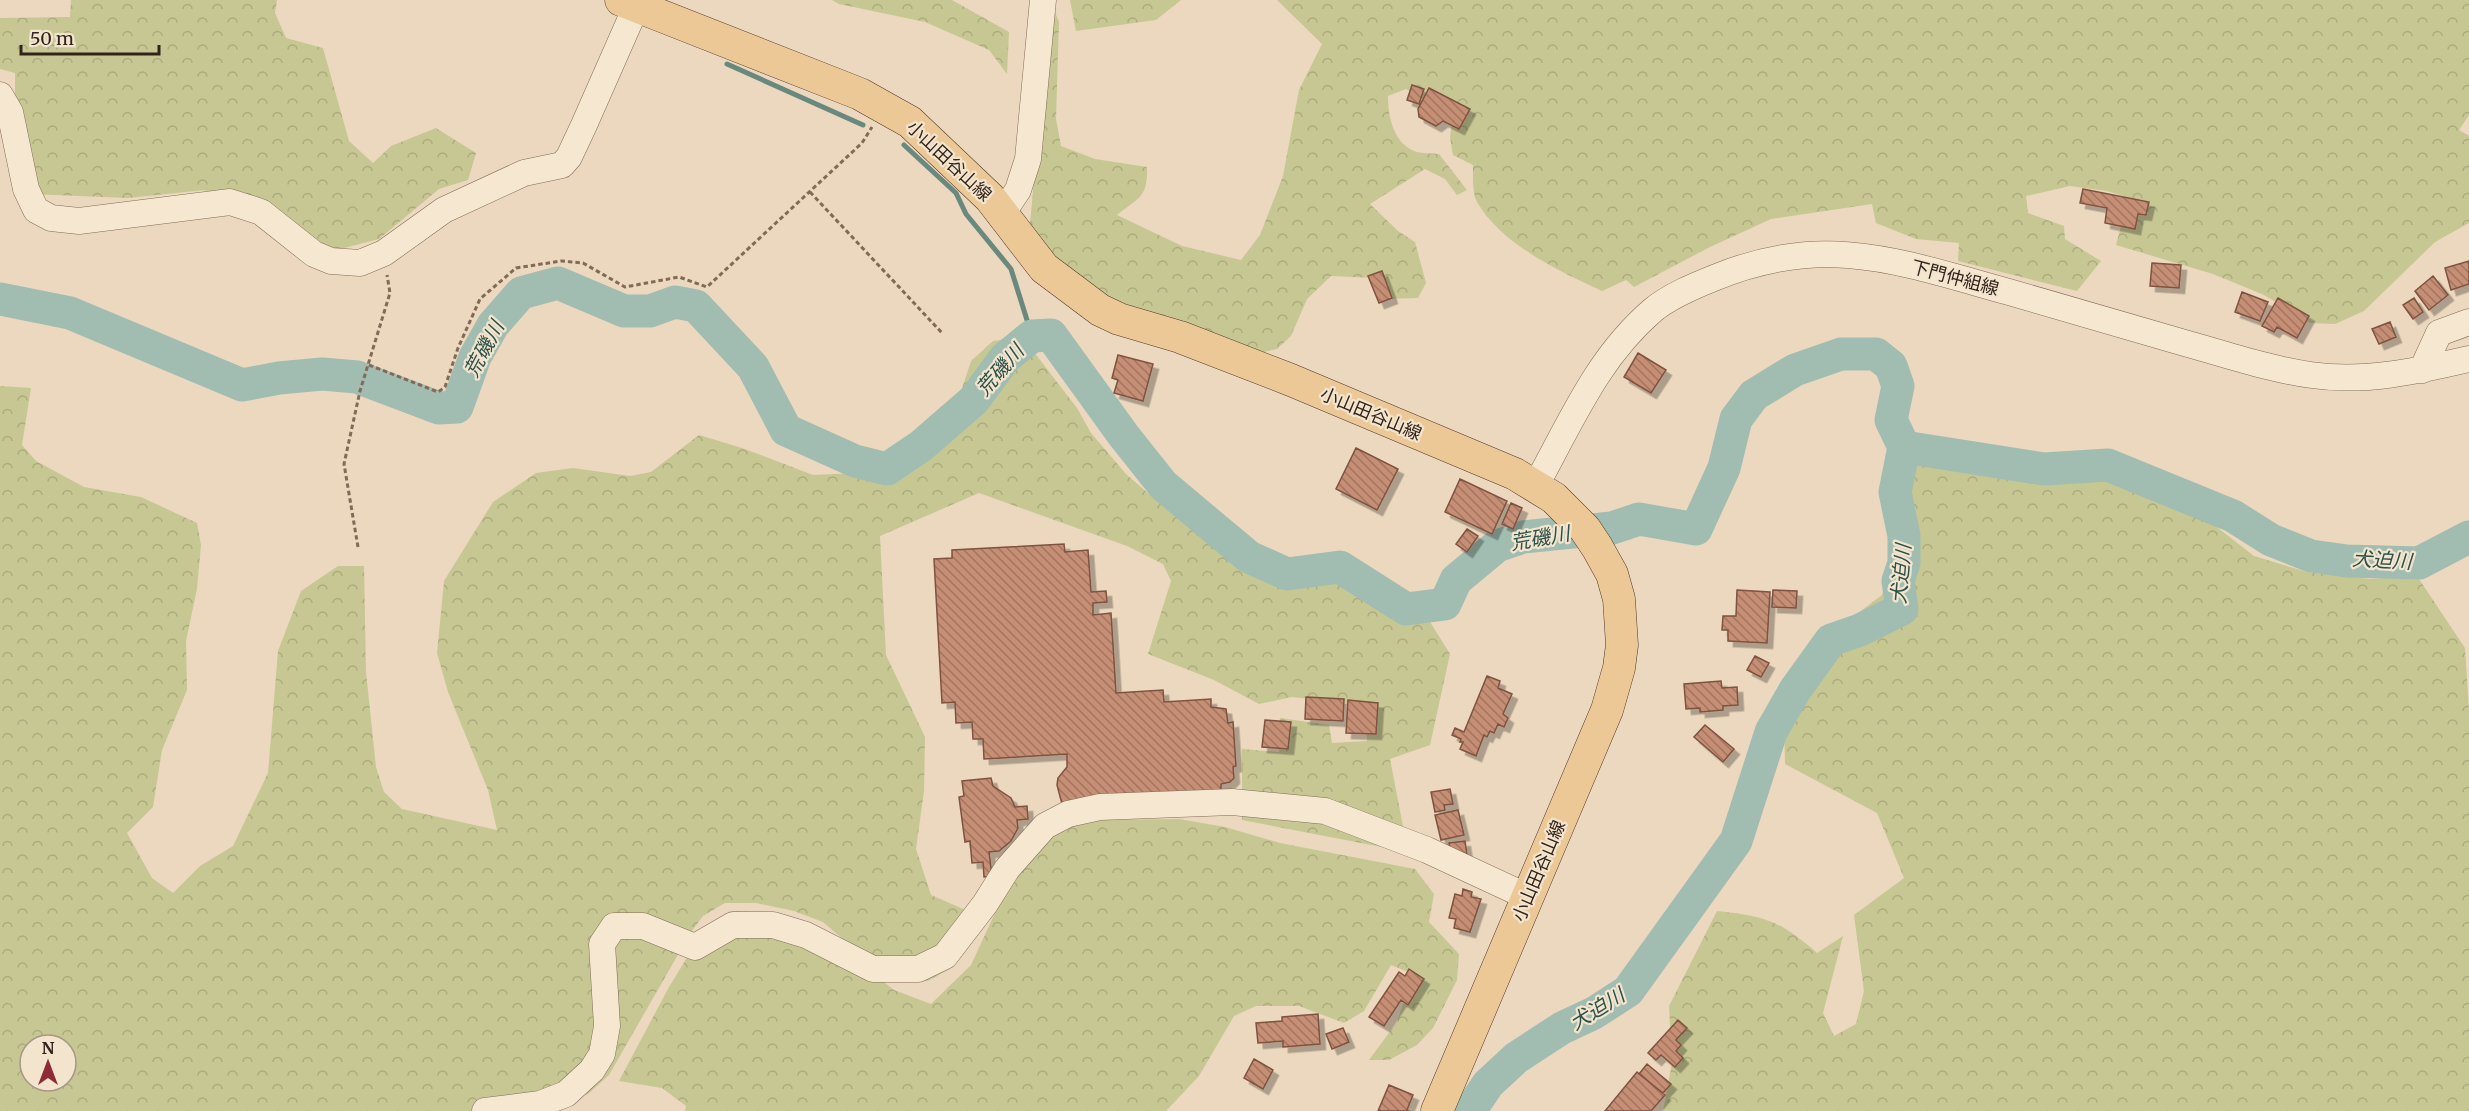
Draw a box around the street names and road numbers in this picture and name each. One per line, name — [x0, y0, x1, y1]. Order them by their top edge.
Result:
street label: 小山田谷山線 — [902, 115, 997, 206]
street label: 下門仲組線 — [1909, 255, 2002, 300]
street label: 小山田谷山線 — [1317, 382, 1425, 445]
street label: 小山田谷山線 — [1507, 817, 1570, 925]

